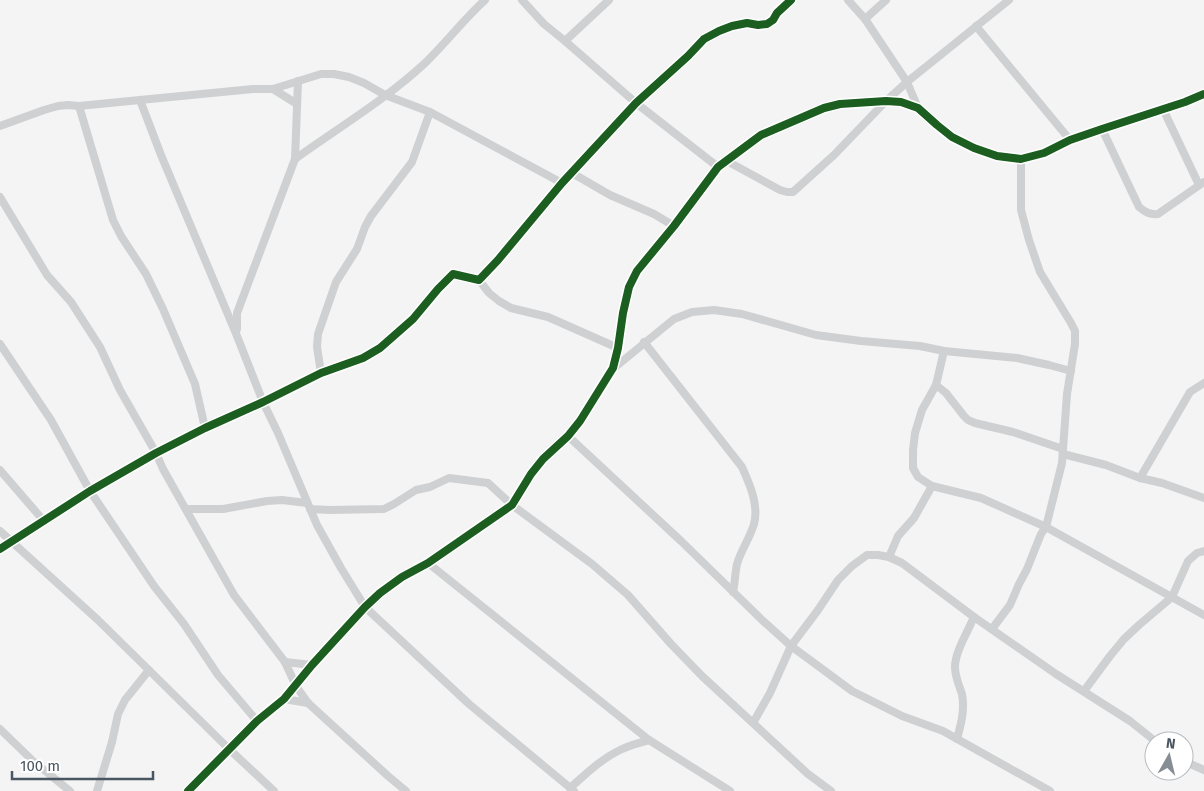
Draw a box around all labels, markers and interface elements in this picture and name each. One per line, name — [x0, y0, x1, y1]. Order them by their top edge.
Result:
north arrow — [1144, 731, 1194, 781]
text: N — [1165, 735, 1177, 753]
scale bar — [12, 748, 154, 780]
text: 100 m — [20, 757, 60, 775]

